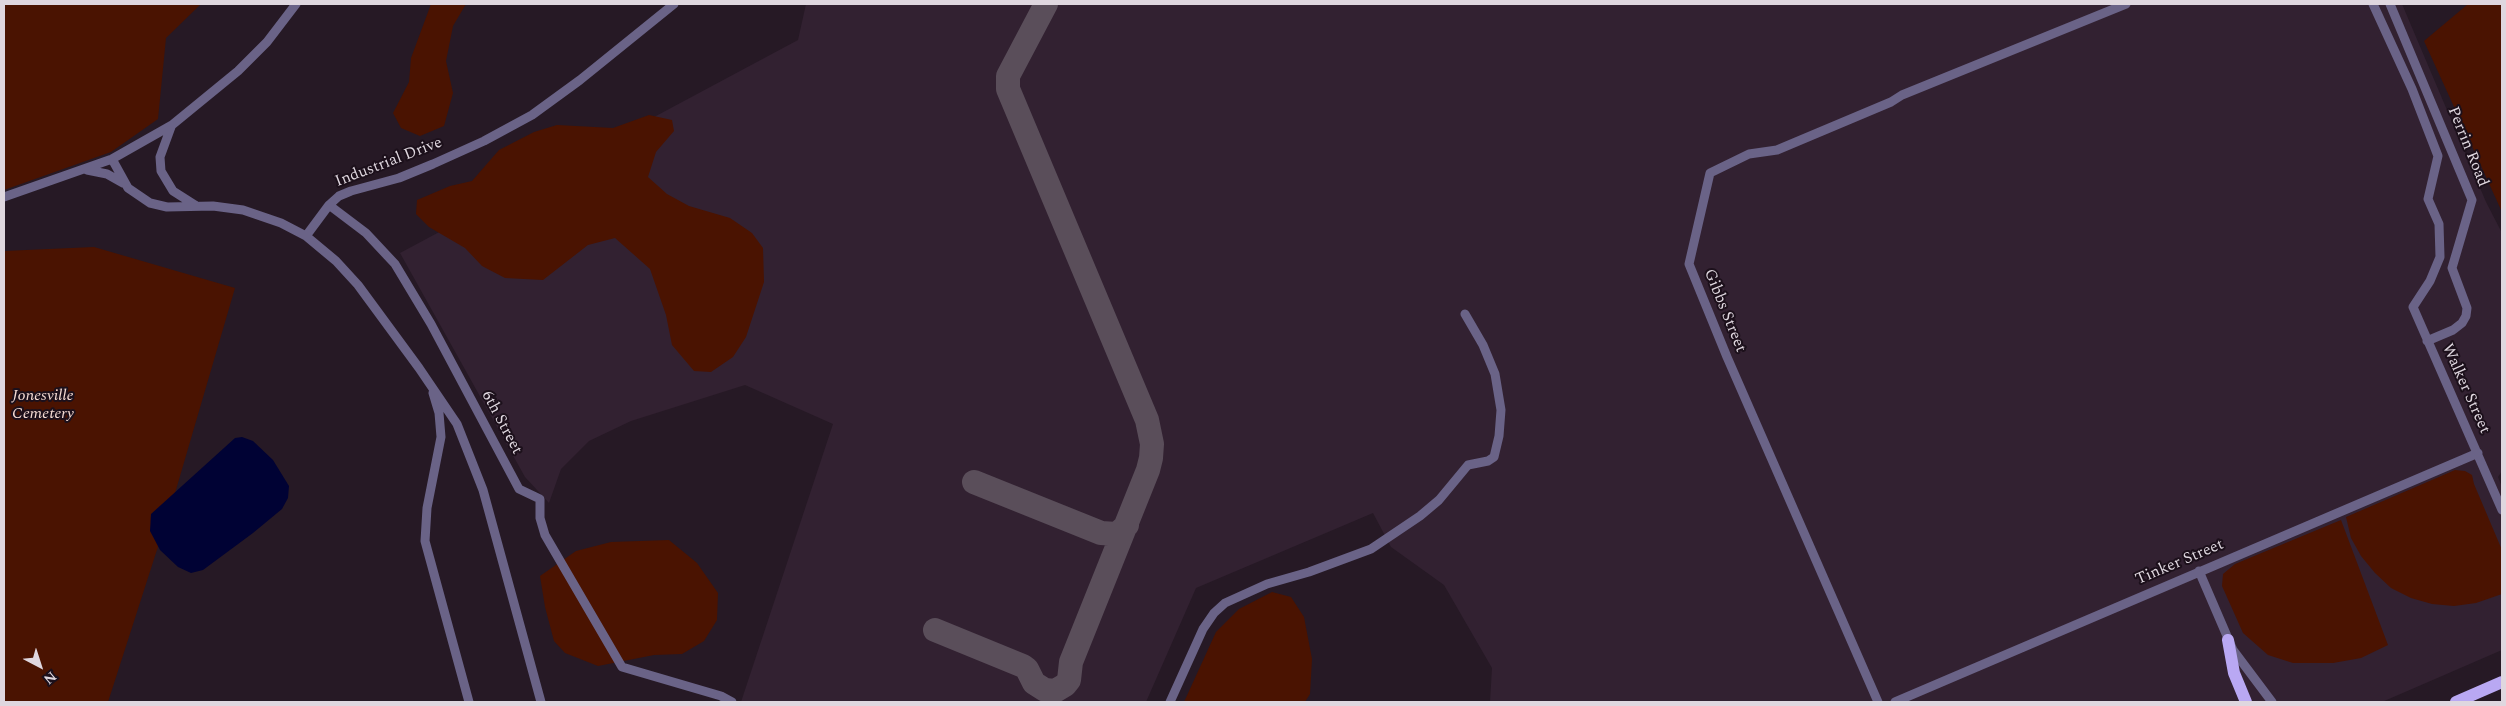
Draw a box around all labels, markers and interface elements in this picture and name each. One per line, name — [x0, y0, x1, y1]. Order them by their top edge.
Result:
street label: Perrin Road — [2442, 104, 2492, 190]
street label: Industrial Drive — [333, 134, 445, 192]
street label: Gibbs Street — [1699, 267, 1749, 355]
street label: Walker Street — [2437, 341, 2493, 437]
park label: Jonesville Cemetery — [12, 387, 74, 425]
street label: 6th Street — [476, 388, 526, 458]
street label: Tinker Street — [2133, 536, 2227, 590]
north arrow — [15, 641, 65, 691]
text: N — [39, 666, 61, 690]

